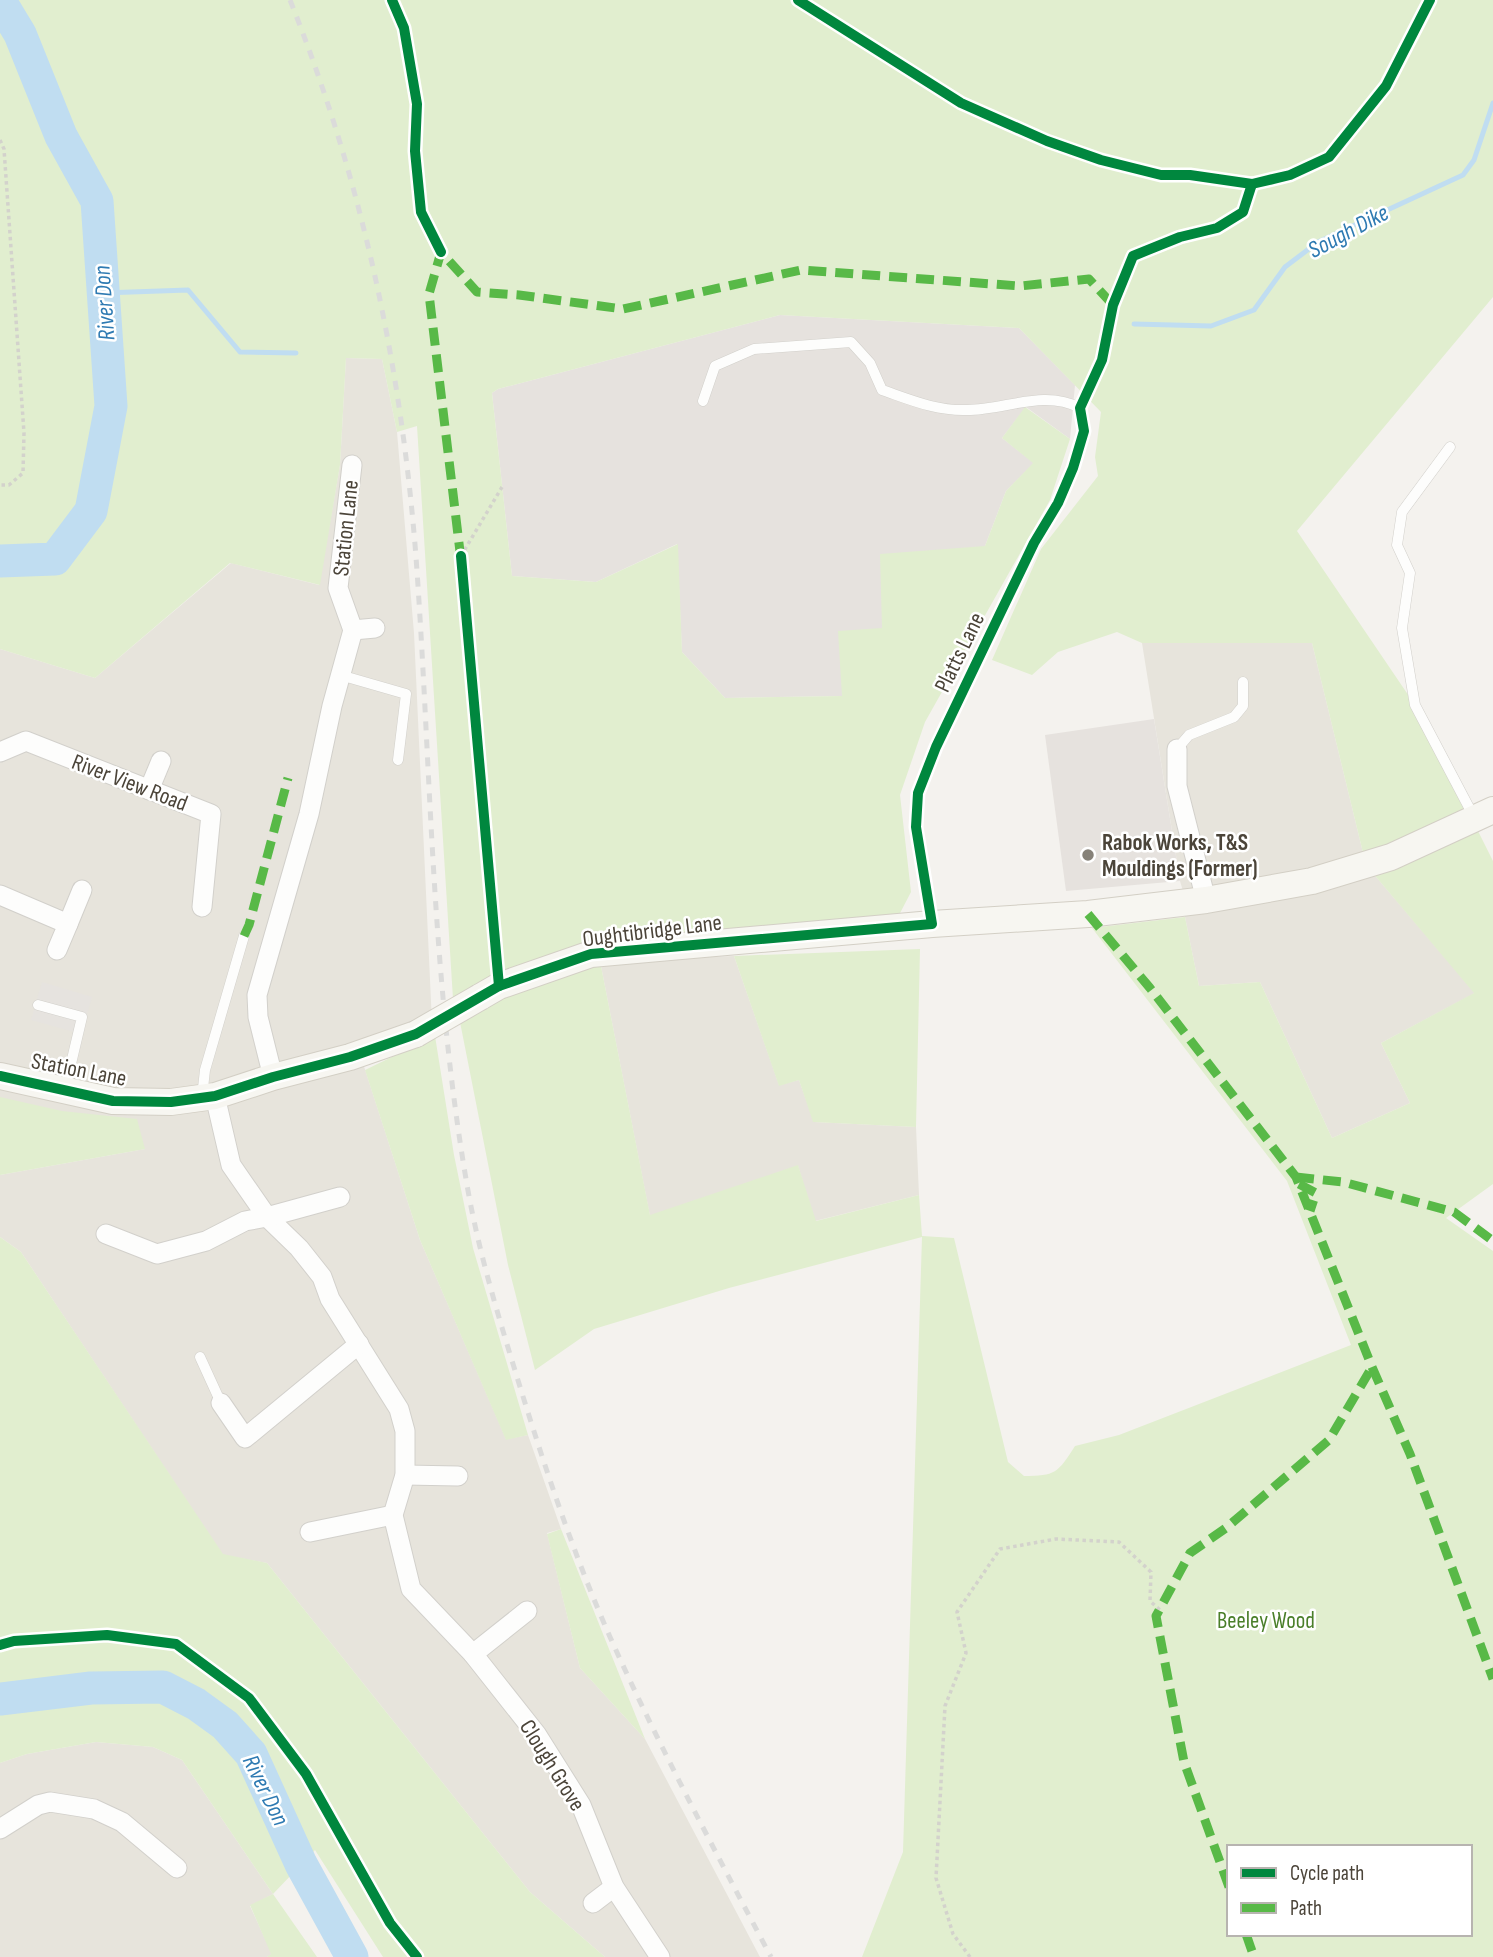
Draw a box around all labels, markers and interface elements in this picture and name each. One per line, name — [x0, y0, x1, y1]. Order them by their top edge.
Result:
water label: Sough Dike — [1303, 198, 1393, 265]
water label: River Don — [87, 264, 122, 342]
street label: Station Lane — [327, 479, 365, 578]
street label: Platts Lane — [929, 608, 991, 697]
street label: River View Road — [68, 748, 192, 818]
place label: Rabok Works, T&S Mouldings (Former) — [1102, 829, 1258, 883]
marker: Rabok Works, T&S Mouldings (Former) — [1080, 847, 1096, 863]
street label: Oughtibridge Lane — [581, 909, 723, 953]
street label: Station Lane — [29, 1047, 129, 1093]
park label: Beeley Wood — [1217, 1607, 1315, 1635]
street label: Clough Grove — [513, 1715, 591, 1816]
water label: River Don — [236, 1750, 295, 1830]
legend — [1227, 1845, 1472, 1936]
text: Cycle path — [1290, 1861, 1364, 1886]
text: Path — [1290, 1896, 1322, 1921]

